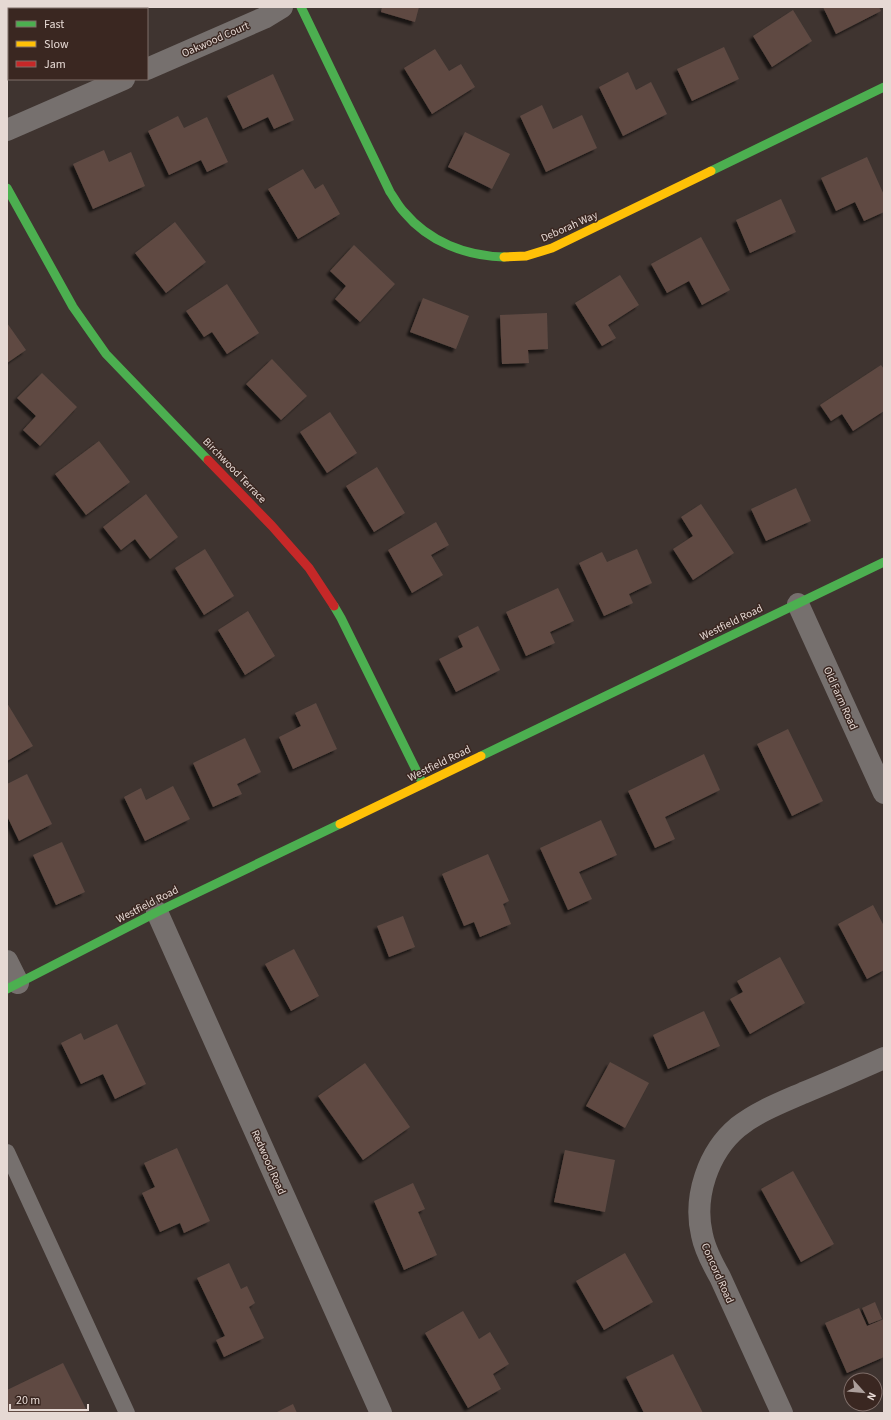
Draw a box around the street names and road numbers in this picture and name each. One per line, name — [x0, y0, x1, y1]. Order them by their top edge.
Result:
street label: Oakwood Court — [179, 18, 251, 61]
street label: Deborah Way — [538, 207, 600, 246]
street label: Birchwood Terrace — [199, 434, 270, 507]
street label: Westfield Road — [697, 601, 765, 644]
street label: Old Farm Road — [820, 664, 861, 732]
street label: Westfield Road — [405, 742, 473, 785]
street label: Westfield Road — [113, 882, 181, 927]
street label: Redwood Road — [248, 1127, 290, 1197]
street label: Concord Road — [698, 1241, 738, 1306]

